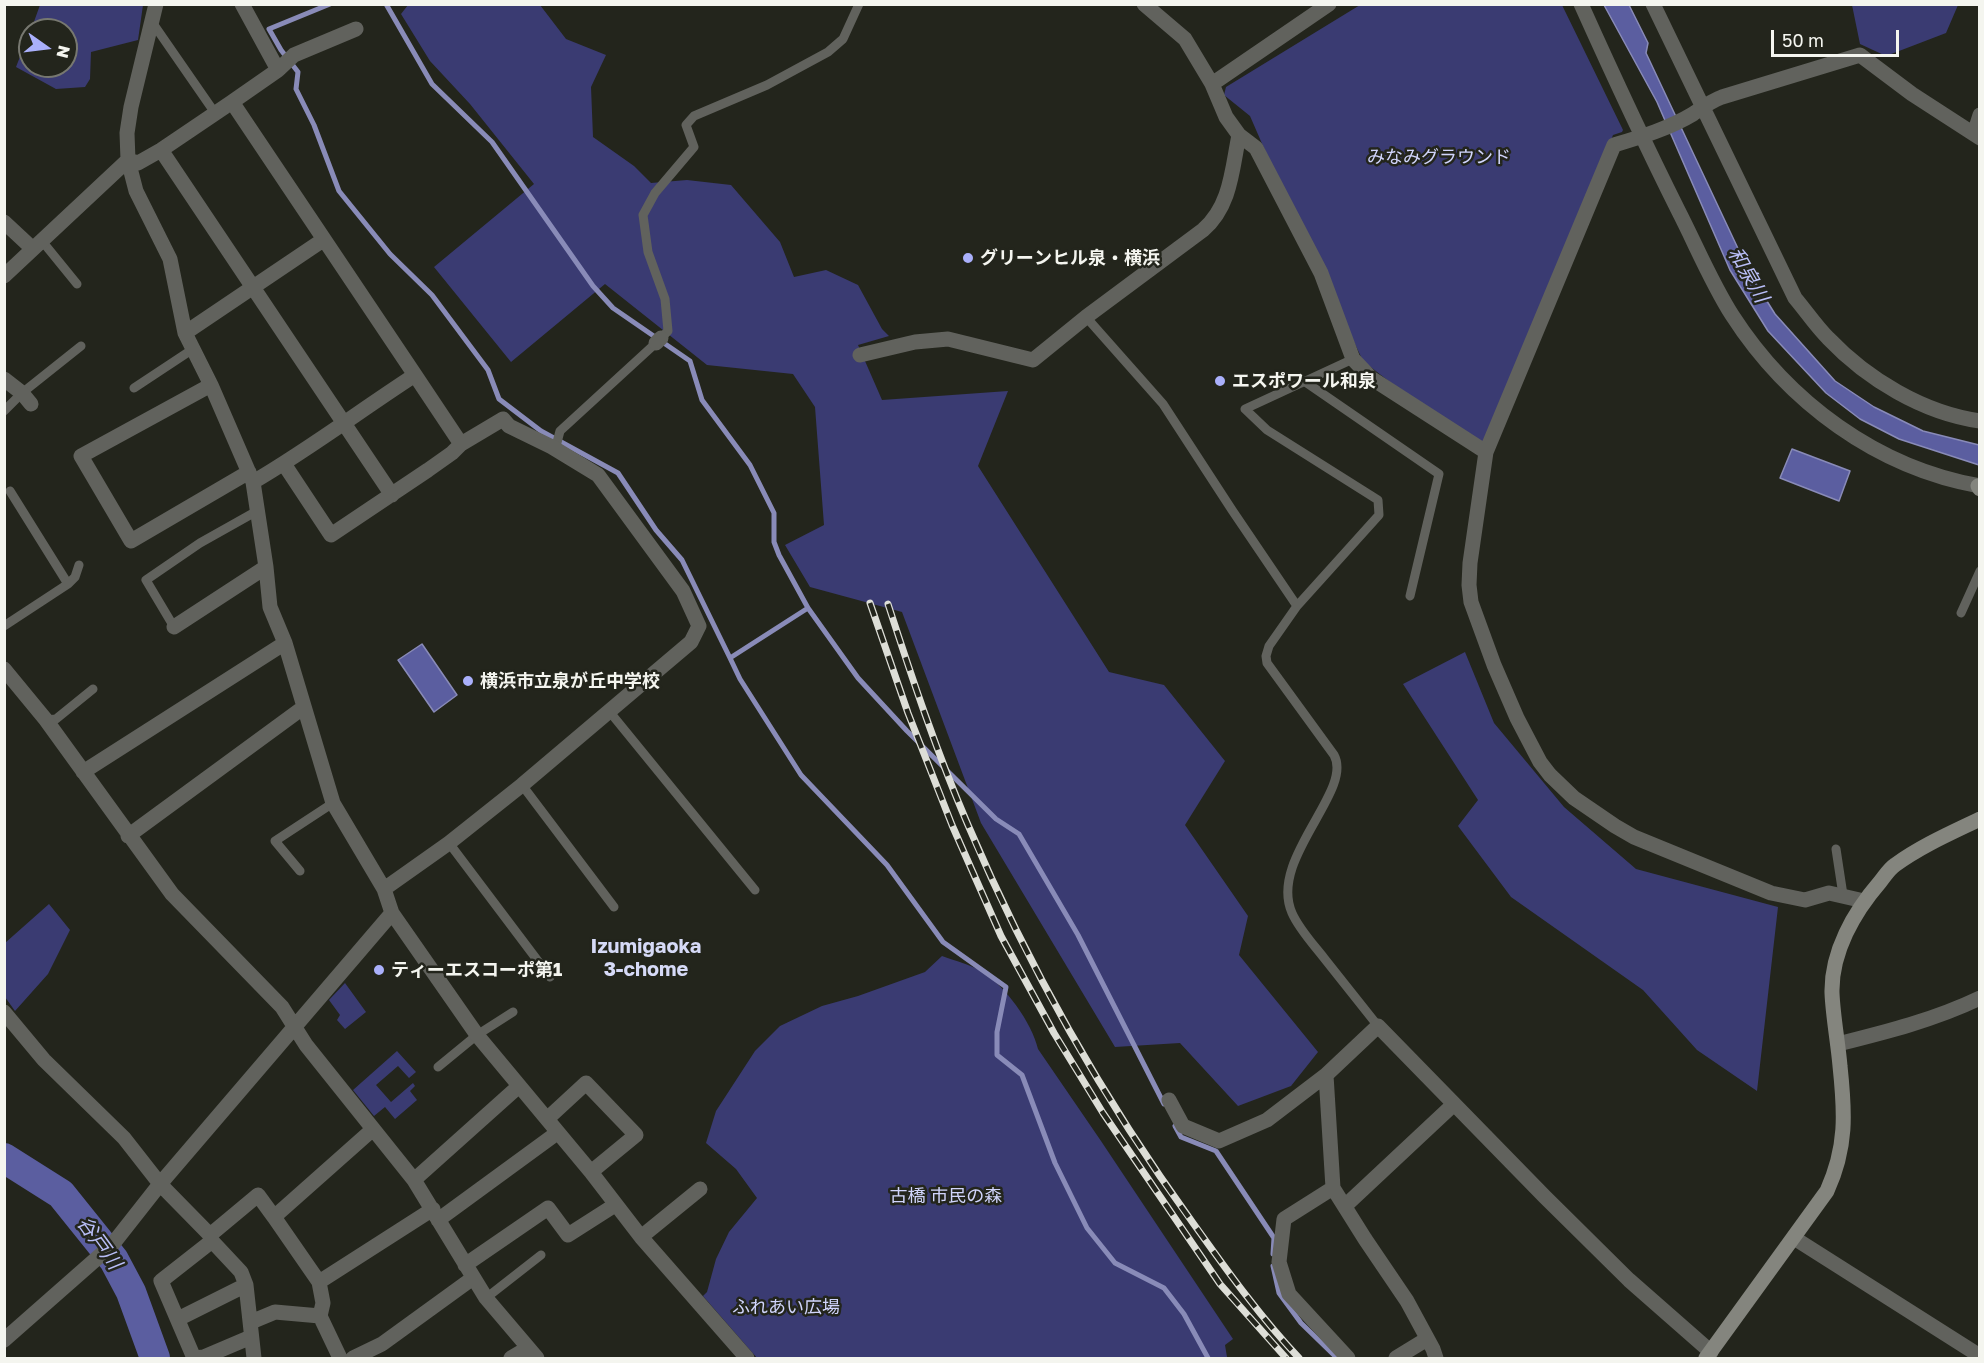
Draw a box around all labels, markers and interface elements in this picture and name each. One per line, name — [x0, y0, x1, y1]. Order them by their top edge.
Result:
north arrow — [18, 18, 78, 78]
scale bar — [1774, 18, 1902, 56]
text: 50 m — [1782, 29, 1824, 51]
text: N — [52, 44, 75, 60]
park label: みなみグラウンド — [1367, 146, 1511, 168]
water label: 和泉川 — [1723, 243, 1773, 307]
place label: グリーンヒル泉・横浜 — [980, 247, 1160, 269]
marker: グリーンヒル泉・横浜 — [961, 251, 975, 265]
place label: エスポワール和泉 — [1232, 370, 1376, 392]
marker: エスポワール和泉 — [1213, 374, 1227, 388]
place label: 横浜市立泉が丘中学校 — [480, 670, 660, 692]
marker: 横浜市立泉が丘中学校 — [461, 674, 475, 688]
district label: Izumigaoka 3-chome — [591, 935, 701, 982]
place label: ティーエスコーポ第1 — [391, 959, 562, 981]
marker: ティーエスコーポ第1 — [372, 963, 386, 977]
park label: 古橋 市民の森 — [890, 1185, 1002, 1207]
water label: 谷戸川 — [72, 1212, 126, 1274]
park label: ふれあい広場 — [732, 1296, 840, 1318]

